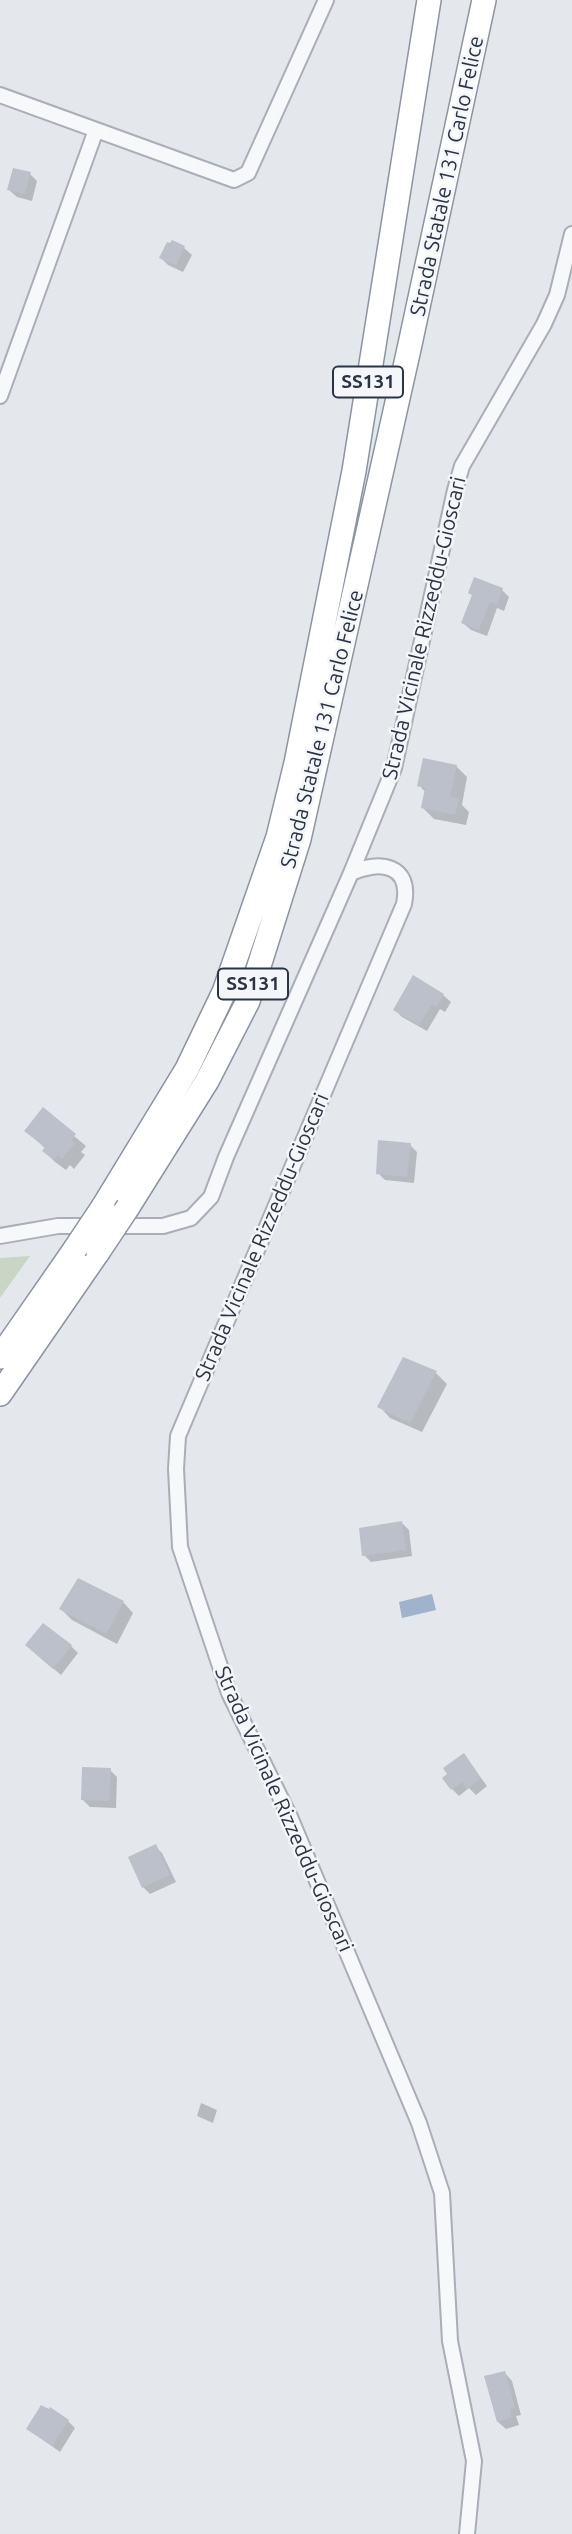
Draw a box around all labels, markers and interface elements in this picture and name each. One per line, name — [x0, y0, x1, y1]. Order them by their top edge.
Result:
street label: Strada Statale 131 Carlo Felice — [405, 34, 489, 318]
road number: SS131 — [333, 366, 403, 398]
street label: Strada Vicinale Rizzeddu-Gioscari — [377, 474, 471, 782]
street label: Strada Statale 131 Carlo Felice — [275, 587, 369, 871]
road number: SS131 — [218, 968, 288, 1000]
street label: Strada Vicinale Rizzeddu-Gioscari — [190, 1089, 334, 1385]
street label: Strada Vicinale Rizzeddu-Gioscari — [209, 1662, 359, 1956]

